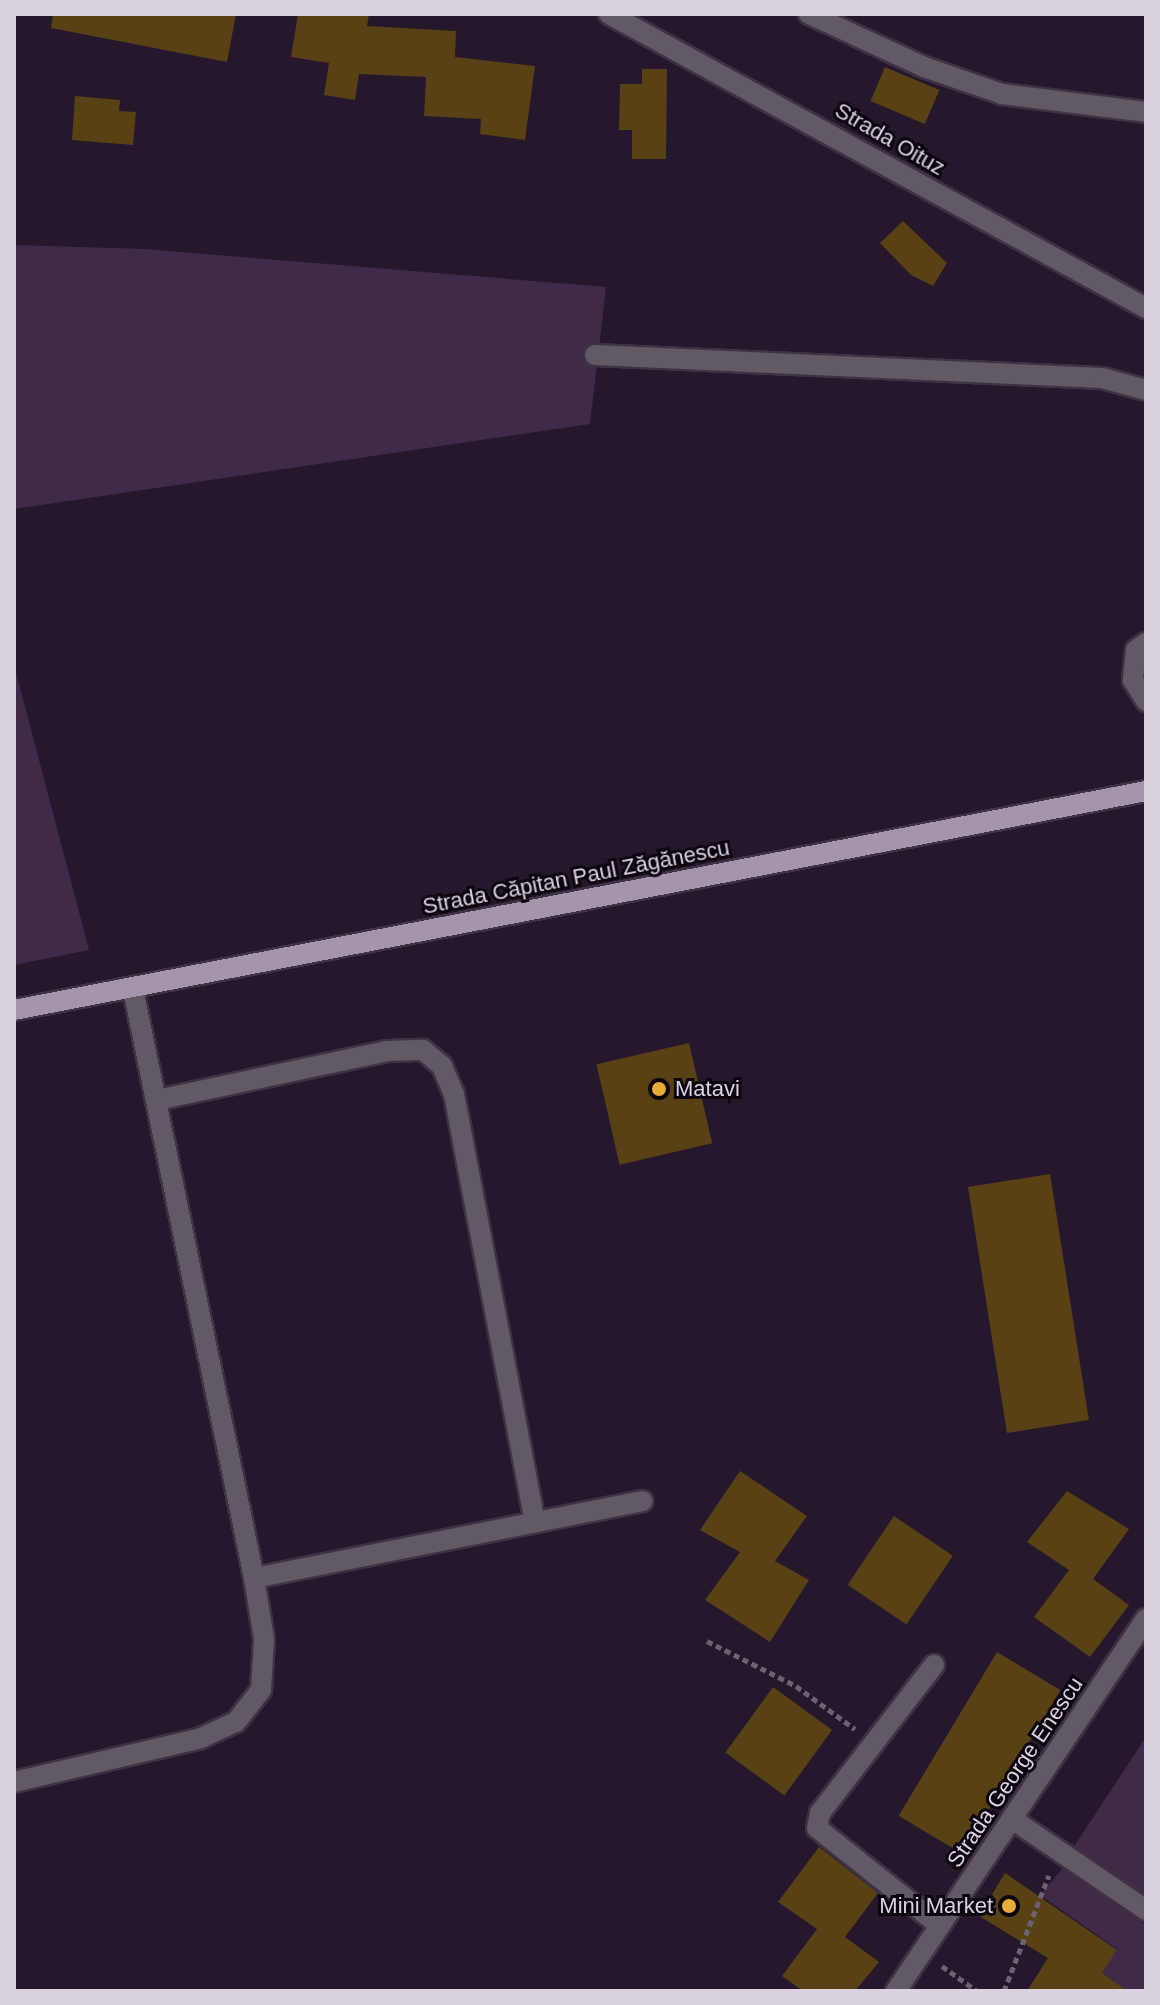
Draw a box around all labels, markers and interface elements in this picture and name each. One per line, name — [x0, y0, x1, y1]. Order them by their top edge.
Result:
street label: Strada Oituz — [830, 97, 950, 181]
street label: Strada Căpitan Paul Zăgănescu — [420, 834, 732, 920]
place label: Matavi — [675, 1076, 740, 1102]
marker: Matavi — [650, 1080, 668, 1098]
street label: Strada George Enescu — [941, 1672, 1089, 1872]
place label: Mini Market — [879, 1893, 993, 1919]
marker: Mini Market — [1000, 1897, 1018, 1915]

